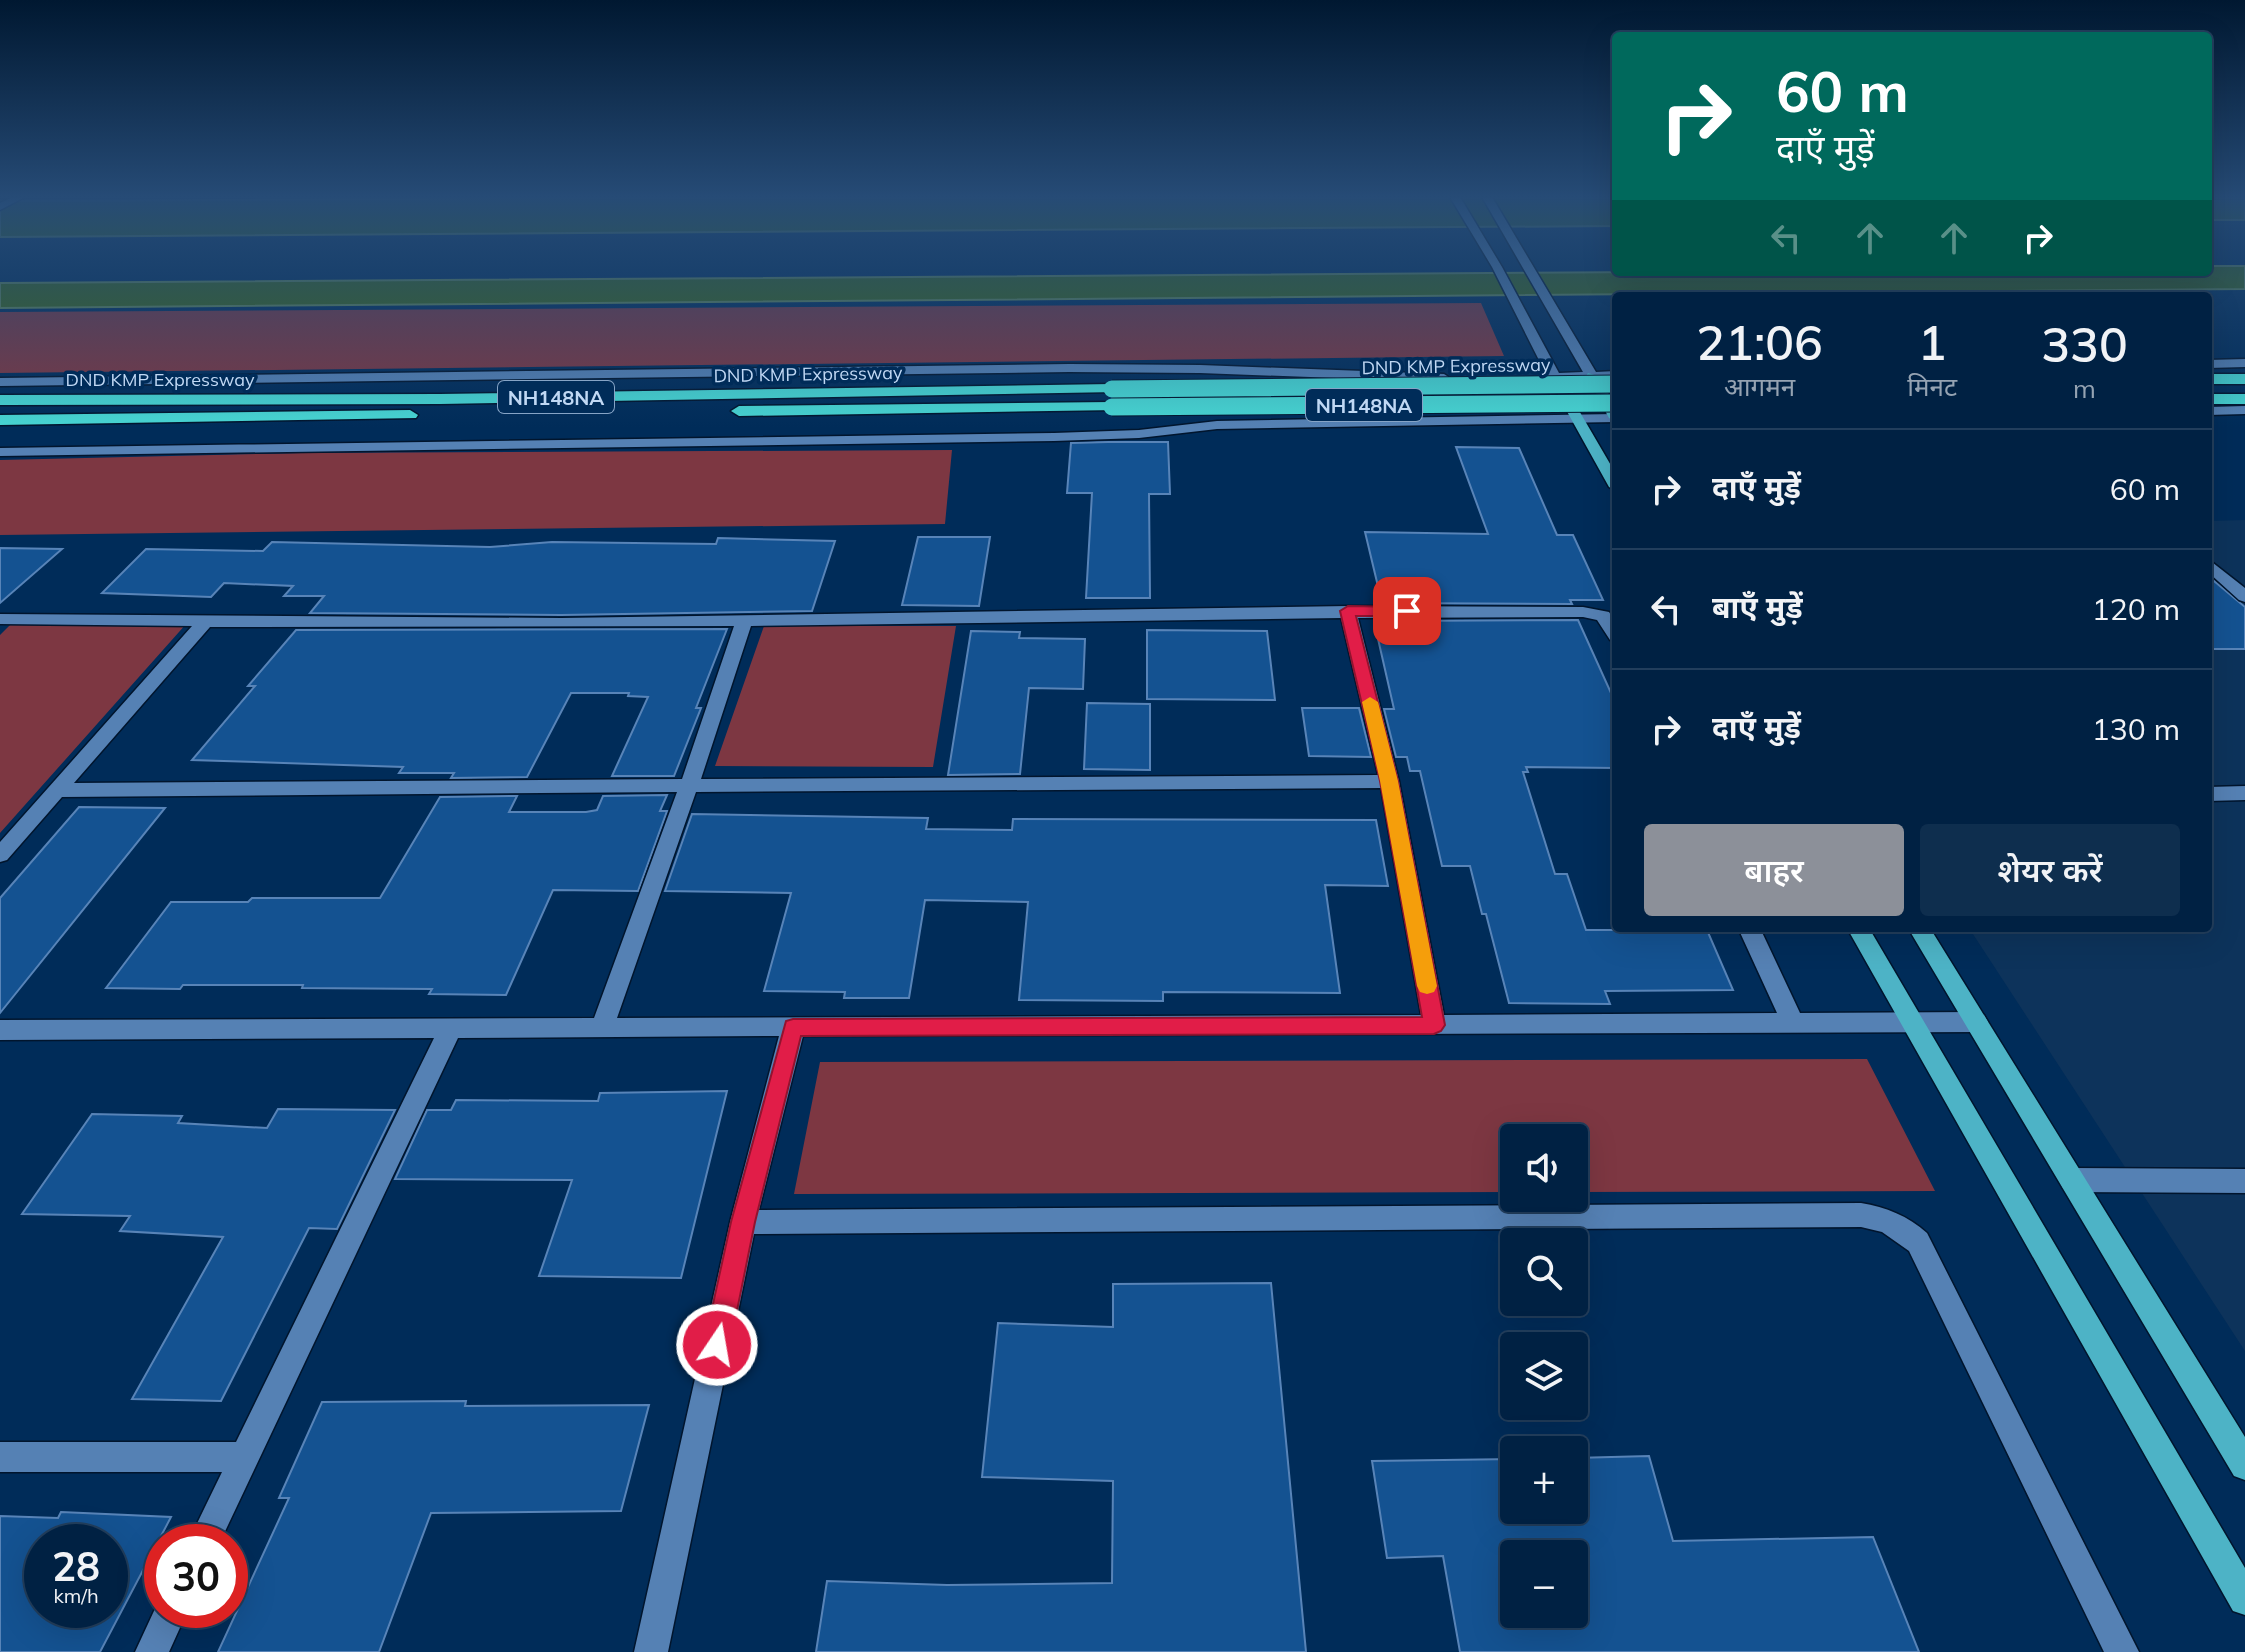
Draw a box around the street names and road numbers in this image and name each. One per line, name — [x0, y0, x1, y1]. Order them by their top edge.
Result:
street label: DND KMP Expressway — [1361, 353, 1551, 379]
street label: DND KMP Expressway — [713, 361, 903, 387]
street label: DND KMP Expressway — [66, 368, 255, 391]
road number: NH148NA — [498, 381, 614, 413]
road number: NH148NA — [1306, 389, 1422, 421]

